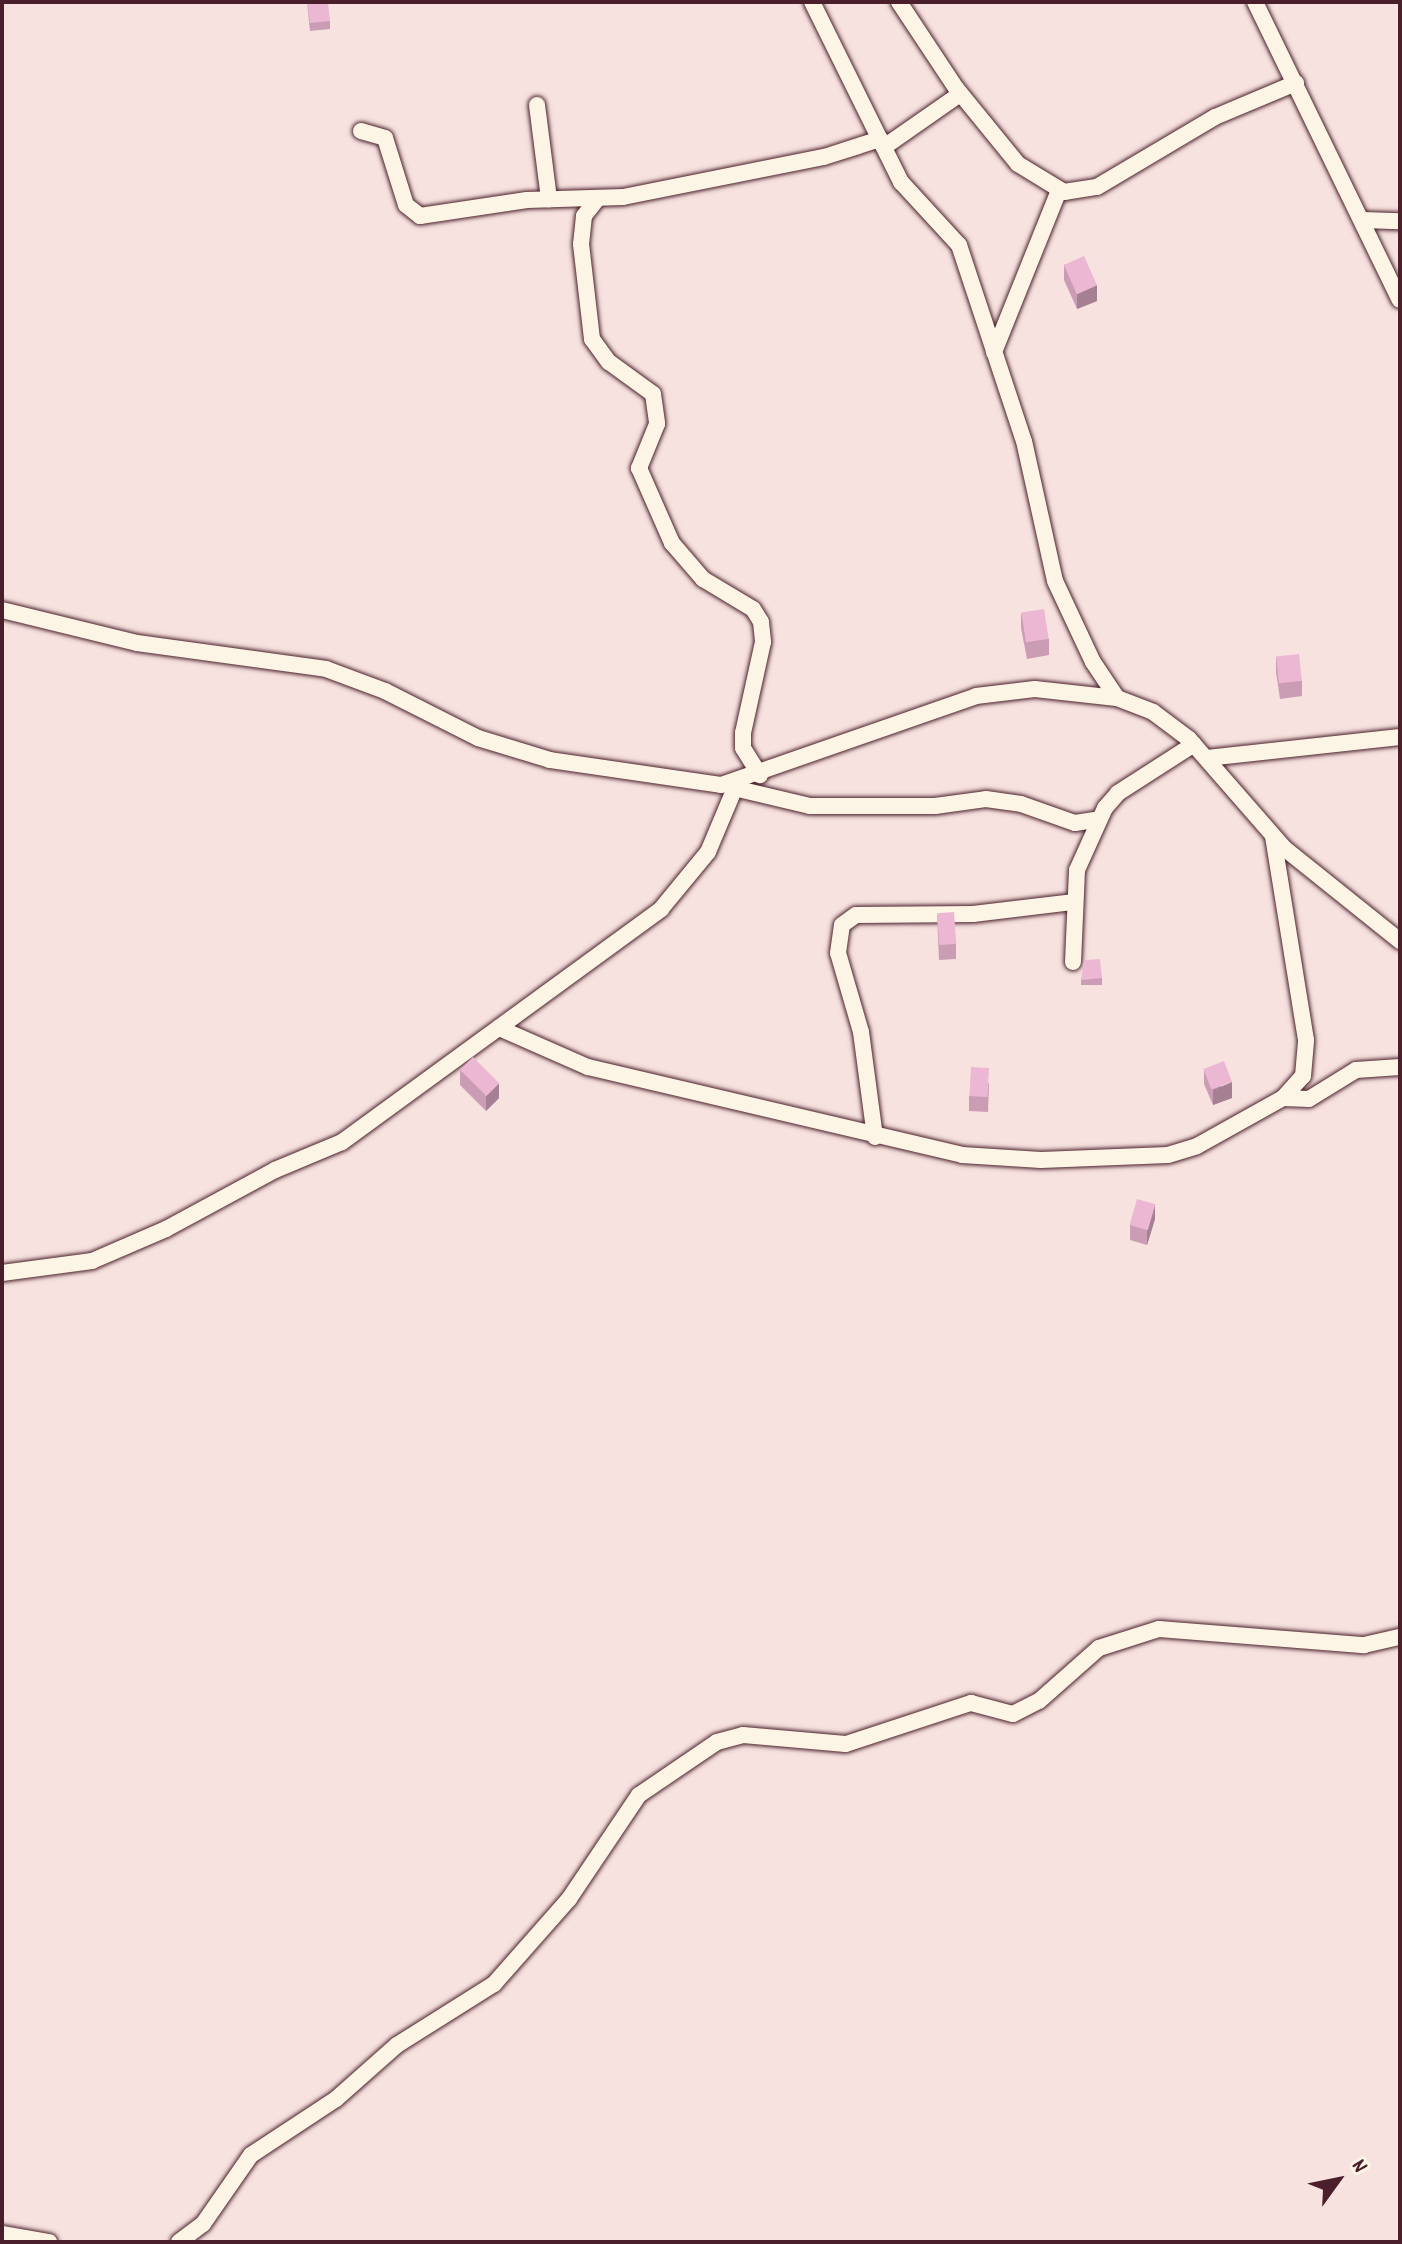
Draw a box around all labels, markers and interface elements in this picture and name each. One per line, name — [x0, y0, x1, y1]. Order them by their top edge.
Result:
north arrow — [1298, 2140, 1378, 2220]
text: N — [1343, 2154, 1375, 2180]

